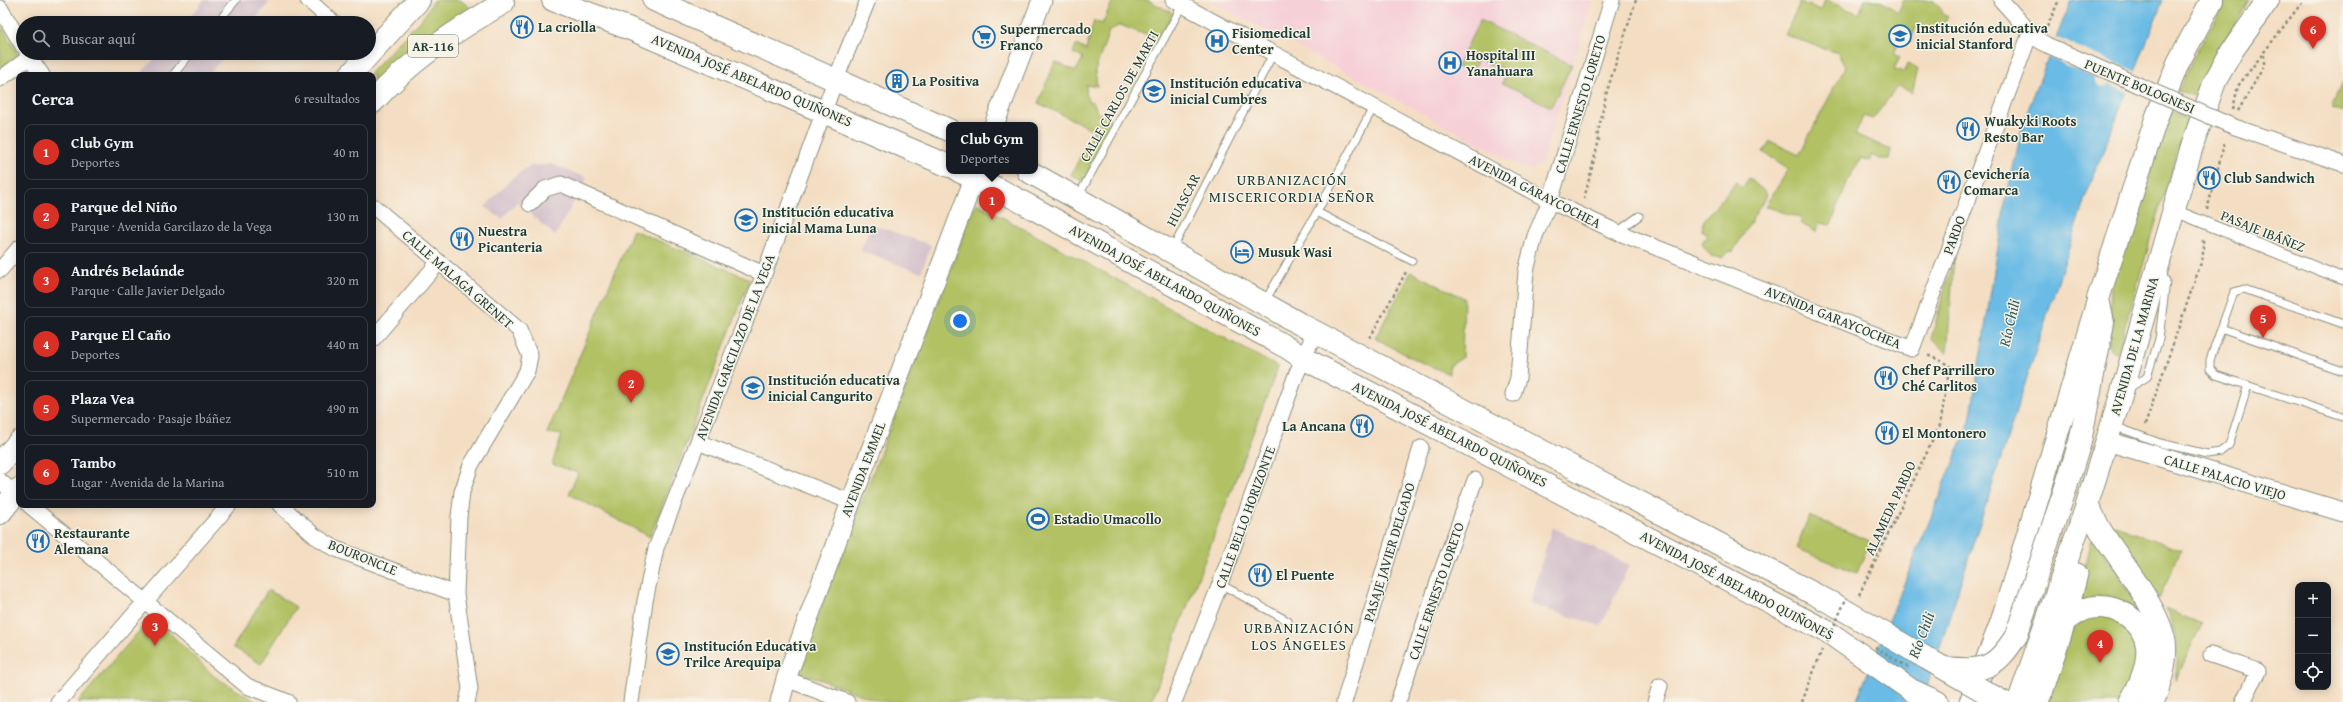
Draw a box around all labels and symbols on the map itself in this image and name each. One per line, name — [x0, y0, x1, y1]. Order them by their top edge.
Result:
restaurant icon: La criolla — [509, 14, 535, 40]
pin: 6 — [2300, 16, 2326, 49]
place label: La criolla — [538, 17, 597, 37]
place label: Institución educativa inicial Stanford — [1916, 18, 2049, 54]
place label: Supermercado Franco — [1000, 19, 1091, 55]
place label: Fisiomedical Center — [1232, 23, 1311, 59]
school or university icon: Institución educativa inicial Stanford — [1887, 23, 1913, 49]
supermarket icon: Supermercado Franco — [971, 24, 997, 50]
street label: CALLE CARLOS DE MARTI — [1075, 27, 1163, 165]
hospital icon: Fisiomedical Center — [1204, 28, 1230, 54]
street label: AVENIDA JOSÉ ABELARDO QUIÑONES — [648, 29, 856, 132]
street label: CALLE ERNESTO LORETO — [1549, 32, 1611, 176]
road number: AR-116 — [408, 35, 458, 57]
place label: Hospital III Yanahuara — [1466, 45, 1536, 81]
hospital icon: Hospital III Yanahuara — [1437, 50, 1463, 76]
street label: PUENTE BOLOGNESI — [2082, 54, 2198, 118]
building icon: La Positiva — [884, 68, 910, 94]
place label: La Positiva — [912, 71, 980, 91]
place label: Institución educativa inicial Cumbres — [1170, 73, 1303, 109]
school or university icon: Institución educativa inicial Cumbres — [1141, 78, 1167, 104]
place label: Wuakyki Roots Resto Bar — [1984, 111, 2077, 147]
restaurant icon: Wuakyki Roots Resto Bar — [1955, 116, 1981, 142]
street label: AVENIDA GARAYCOCHEA — [1465, 149, 1605, 233]
place label: Cevichería Comarca — [1964, 164, 2030, 200]
restaurant icon: Club Sandwich — [2196, 165, 2222, 191]
place label: Club Sandwich — [2224, 168, 2316, 188]
street label: HUASCAR — [1161, 169, 1205, 230]
district label: URBANIZACIÓN MISCERICORDIA SEÑOR — [1209, 169, 1375, 207]
restaurant icon: Cevichería Comarca — [1936, 169, 1962, 195]
pin: 1 — [979, 187, 1005, 220]
place label: Institución educativa inicial Mama Luna — [762, 202, 895, 238]
street label: PASAJE IBÁÑEZ — [2218, 205, 2308, 257]
school or university icon: Institución educativa inicial Mama Luna — [733, 207, 759, 233]
street label: PARDO — [1938, 213, 1970, 257]
street label: AVENIDA JOSÉ ABELARDO QUIÑONES — [1066, 219, 1265, 341]
place label: Nuestra Picanteria — [478, 221, 543, 257]
street label: CALLE MALAGA GRENET — [398, 225, 518, 333]
restaurant icon: Nuestra Picanteria — [449, 226, 475, 252]
hotel icon: Musuk Wasi — [1229, 239, 1255, 265]
place label: Musuk Wasi — [1258, 242, 1333, 262]
street label: AVENIDA GARCILAZO DE LA VEGA — [690, 251, 780, 443]
street label: AVENIDA DE LA MARINA — [2105, 274, 2164, 418]
street label: AVENIDA GARAYCOCHEA — [1762, 280, 1905, 354]
water label: Río Chili — [1993, 297, 2025, 350]
pin: 5 — [2250, 305, 2276, 338]
your location — [950, 311, 970, 331]
place label: Chef Parrillero Ché Carlitos — [1902, 360, 1995, 396]
restaurant icon: Chef Parrillero Ché Carlitos — [1873, 365, 1899, 391]
pin: 2 — [618, 370, 644, 403]
place label: Institución educativa inicial Cangurito — [768, 370, 901, 406]
school or university icon: Institución educativa inicial Cangurito — [740, 375, 766, 401]
street label: AVENIDA JOSÉ ABELARDO QUIÑONES — [1349, 376, 1551, 492]
restaurant icon: La Ancana — [1349, 413, 1375, 439]
place label: La Ancana — [1282, 416, 1347, 436]
street label: AVENIDA EMMEL — [836, 418, 890, 520]
restaurant icon: El Montonero — [1874, 420, 1900, 446]
place label: El Montonero — [1902, 423, 1987, 443]
street label: CALLE BELLO HORIZONTE — [1210, 443, 1280, 591]
street label: CALLE PALACIO VIEJO — [2161, 449, 2289, 505]
street label: ALAMEDA PARDO — [1859, 457, 1921, 559]
street label: PASAJE JAVIER DELGADO — [1358, 480, 1420, 624]
sports icon: Estadio Umacollo — [1025, 506, 1051, 532]
place label: Estadio Umacollo — [1054, 509, 1162, 529]
street label: CALLE ERNESTO LORETO — [1403, 520, 1469, 662]
place label: Restaurante Alemana — [54, 523, 130, 559]
street label: AVENIDA JOSÉ ABELARDO QUIÑONES — [1637, 525, 1837, 645]
restaurant icon: Restaurante Alemana — [25, 528, 51, 554]
street label: BOURONCLE — [325, 534, 401, 580]
restaurant icon: El Puente — [1247, 562, 1273, 588]
place label: El Puente — [1276, 565, 1335, 585]
water label: Río Chili — [1902, 609, 1939, 662]
pin: 3 — [142, 613, 168, 646]
district label: URBANIZACIÓN LOS ÁNGELES — [1243, 617, 1355, 655]
pin: 4 — [2087, 630, 2113, 663]
place label: Institución Educativa Trilce Arequipa — [684, 636, 817, 672]
school or university icon: Institución Educativa Trilce Arequipa — [655, 641, 681, 667]

